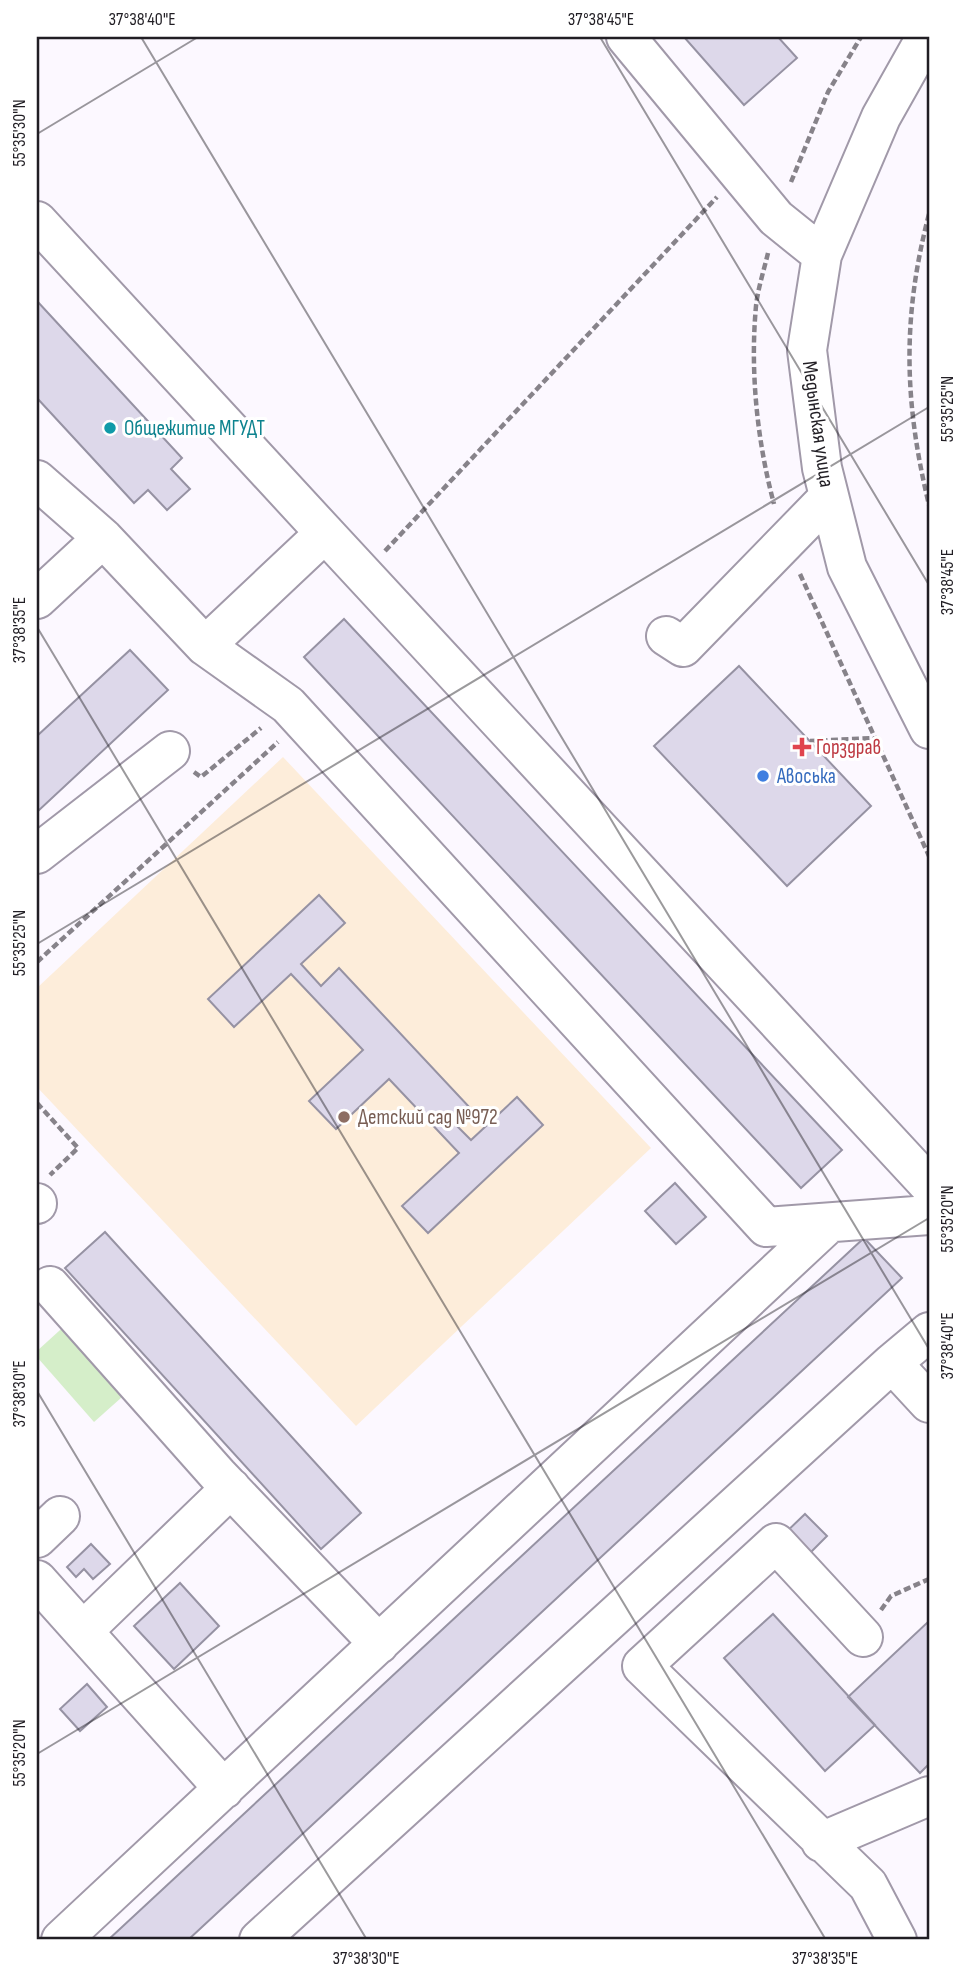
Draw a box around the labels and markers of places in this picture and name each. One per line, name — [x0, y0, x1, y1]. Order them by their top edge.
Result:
place label: Общежитие МГУДТ — [124, 416, 265, 441]
marker: Общежитие МГУДТ — [102, 420, 118, 436]
place label: Горздрав — [816, 735, 881, 760]
marker: Горздрав — [794, 739, 810, 755]
place label: Авоська — [776, 764, 836, 789]
marker: Авоська — [755, 768, 771, 784]
place label: Детский сад №972 — [358, 1105, 498, 1130]
marker: Детский сад №972 — [336, 1109, 352, 1125]

